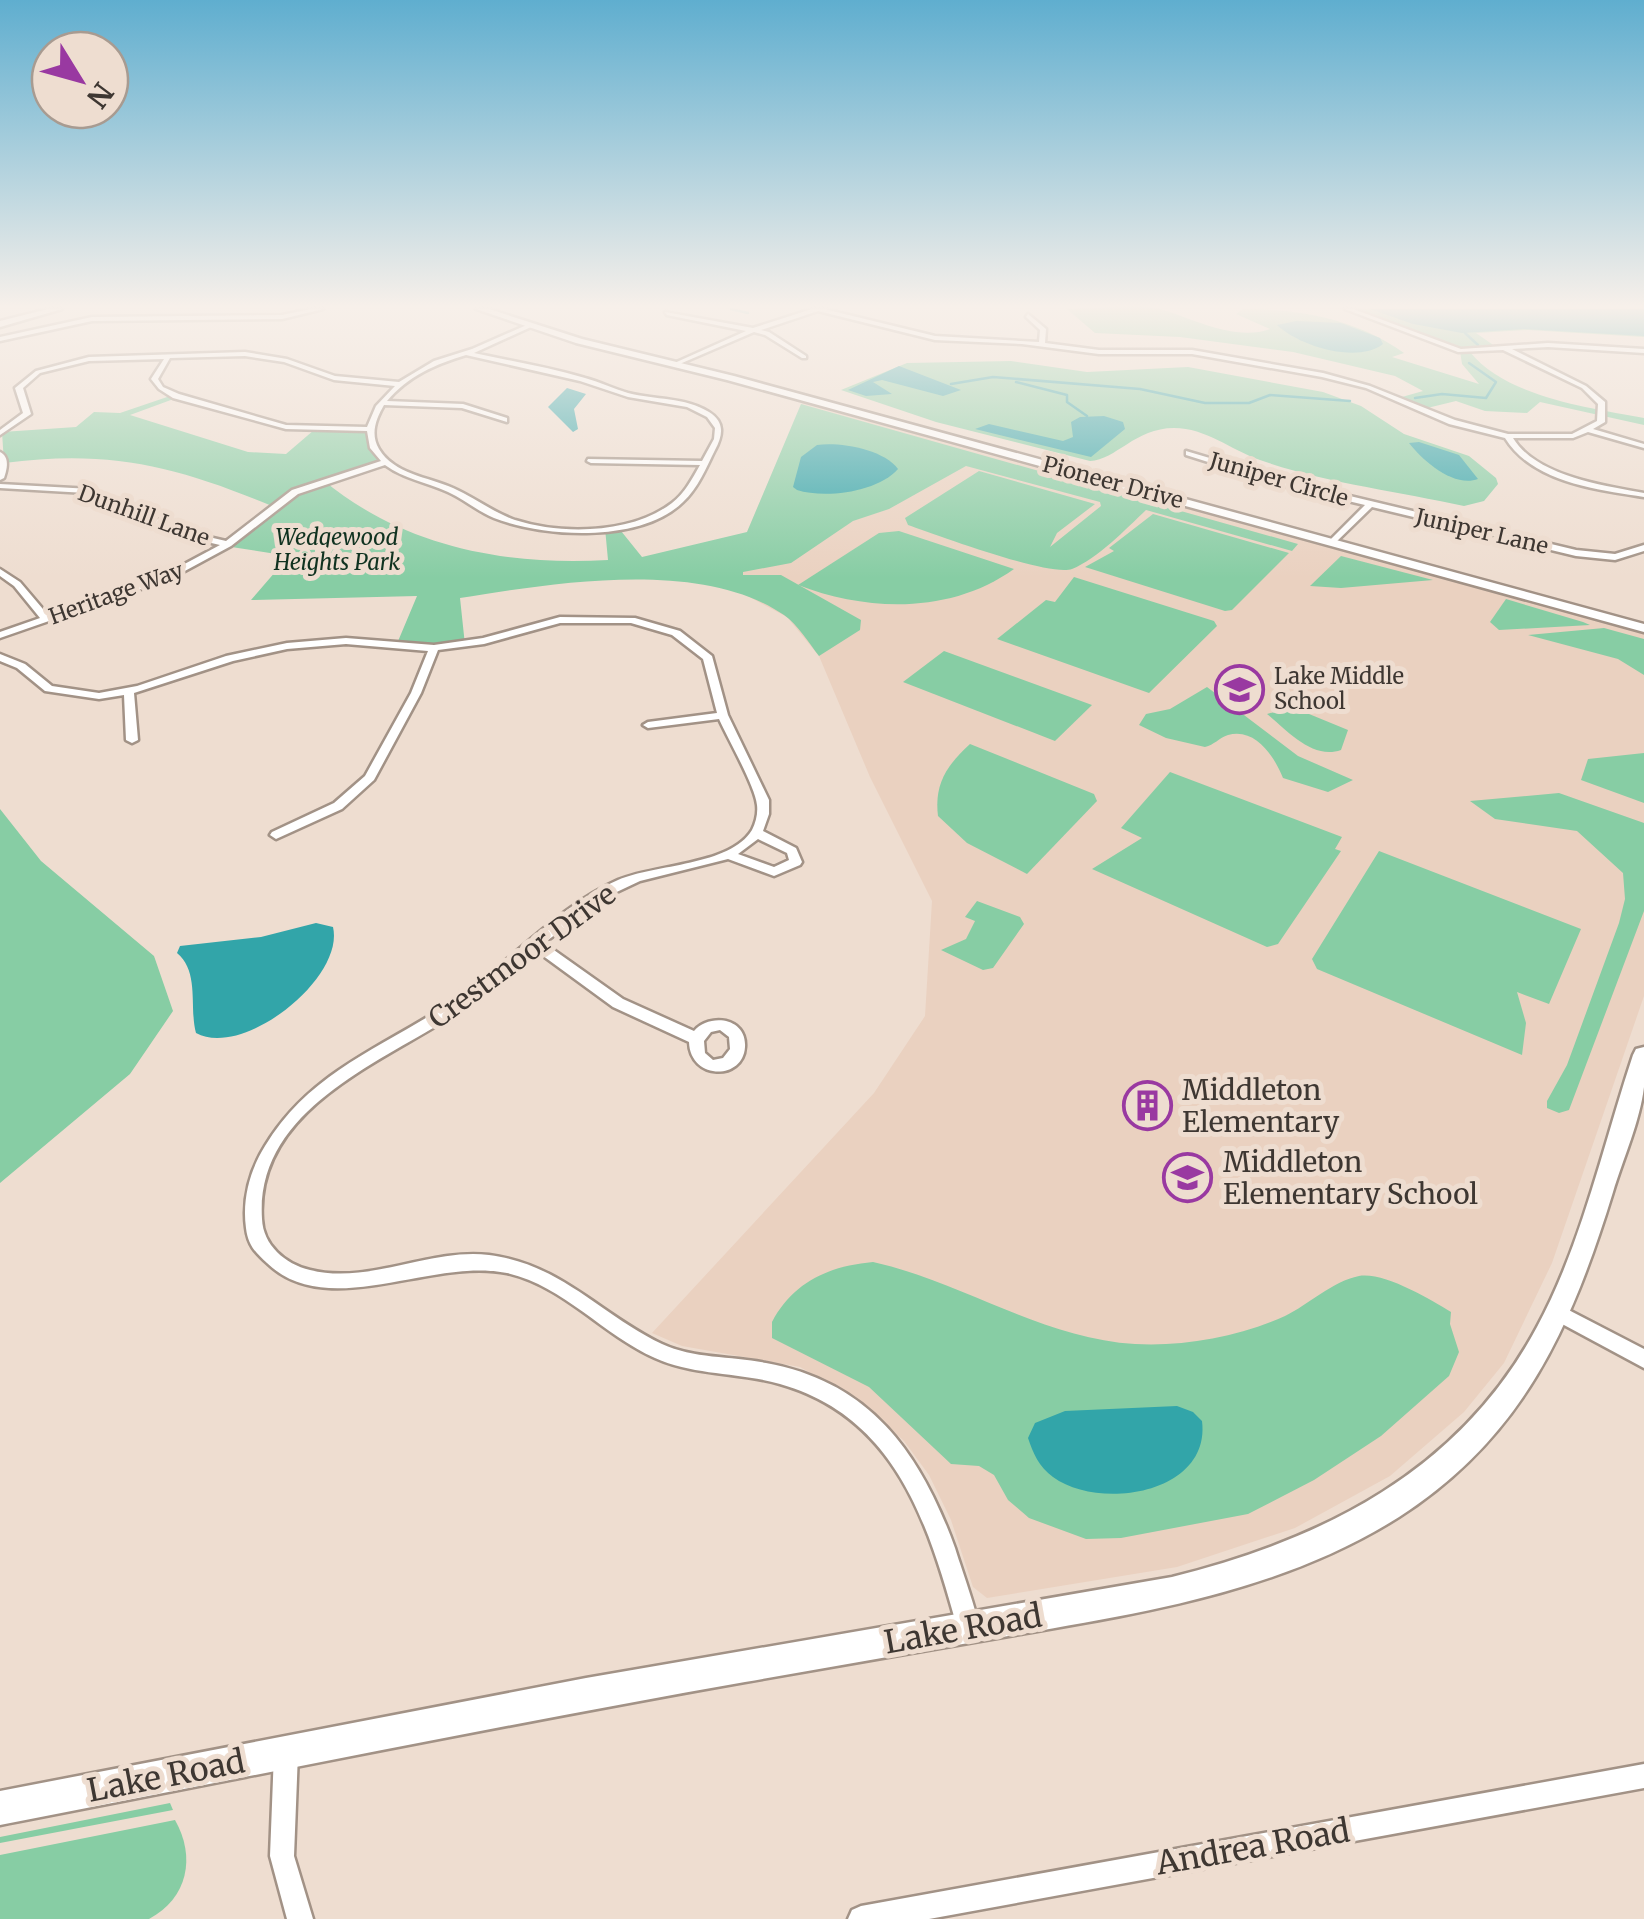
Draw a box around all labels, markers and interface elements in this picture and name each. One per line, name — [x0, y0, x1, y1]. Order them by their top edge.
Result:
north arrow — [30, 30, 130, 130]
text: N — [79, 75, 121, 115]
street label: Juniper Circle — [1205, 446, 1352, 512]
street label: Pioneer Drive — [1040, 450, 1186, 514]
street label: Dunhill Lane — [75, 478, 213, 552]
street label: Juniper Lane — [1412, 502, 1551, 560]
park label: Wedgewood Heights Park — [273, 523, 400, 576]
street label: Heritage Way — [45, 556, 187, 630]
place label: Lake Middle School — [1274, 662, 1404, 715]
school or university icon: Lake Middle School — [1213, 663, 1265, 715]
street label: Crestmoor Drive — [421, 876, 623, 1036]
place label: Middleton Elementary — [1182, 1072, 1340, 1140]
building icon: Middleton Elementary — [1121, 1080, 1173, 1132]
place label: Middleton Elementary School — [1223, 1144, 1478, 1212]
school or university icon: Middleton Elementary School — [1162, 1152, 1214, 1204]
street label: Lake Road — [881, 1595, 1045, 1663]
street label: Lake Road — [84, 1741, 248, 1811]
street label: Andrea Road — [1152, 1810, 1353, 1884]

